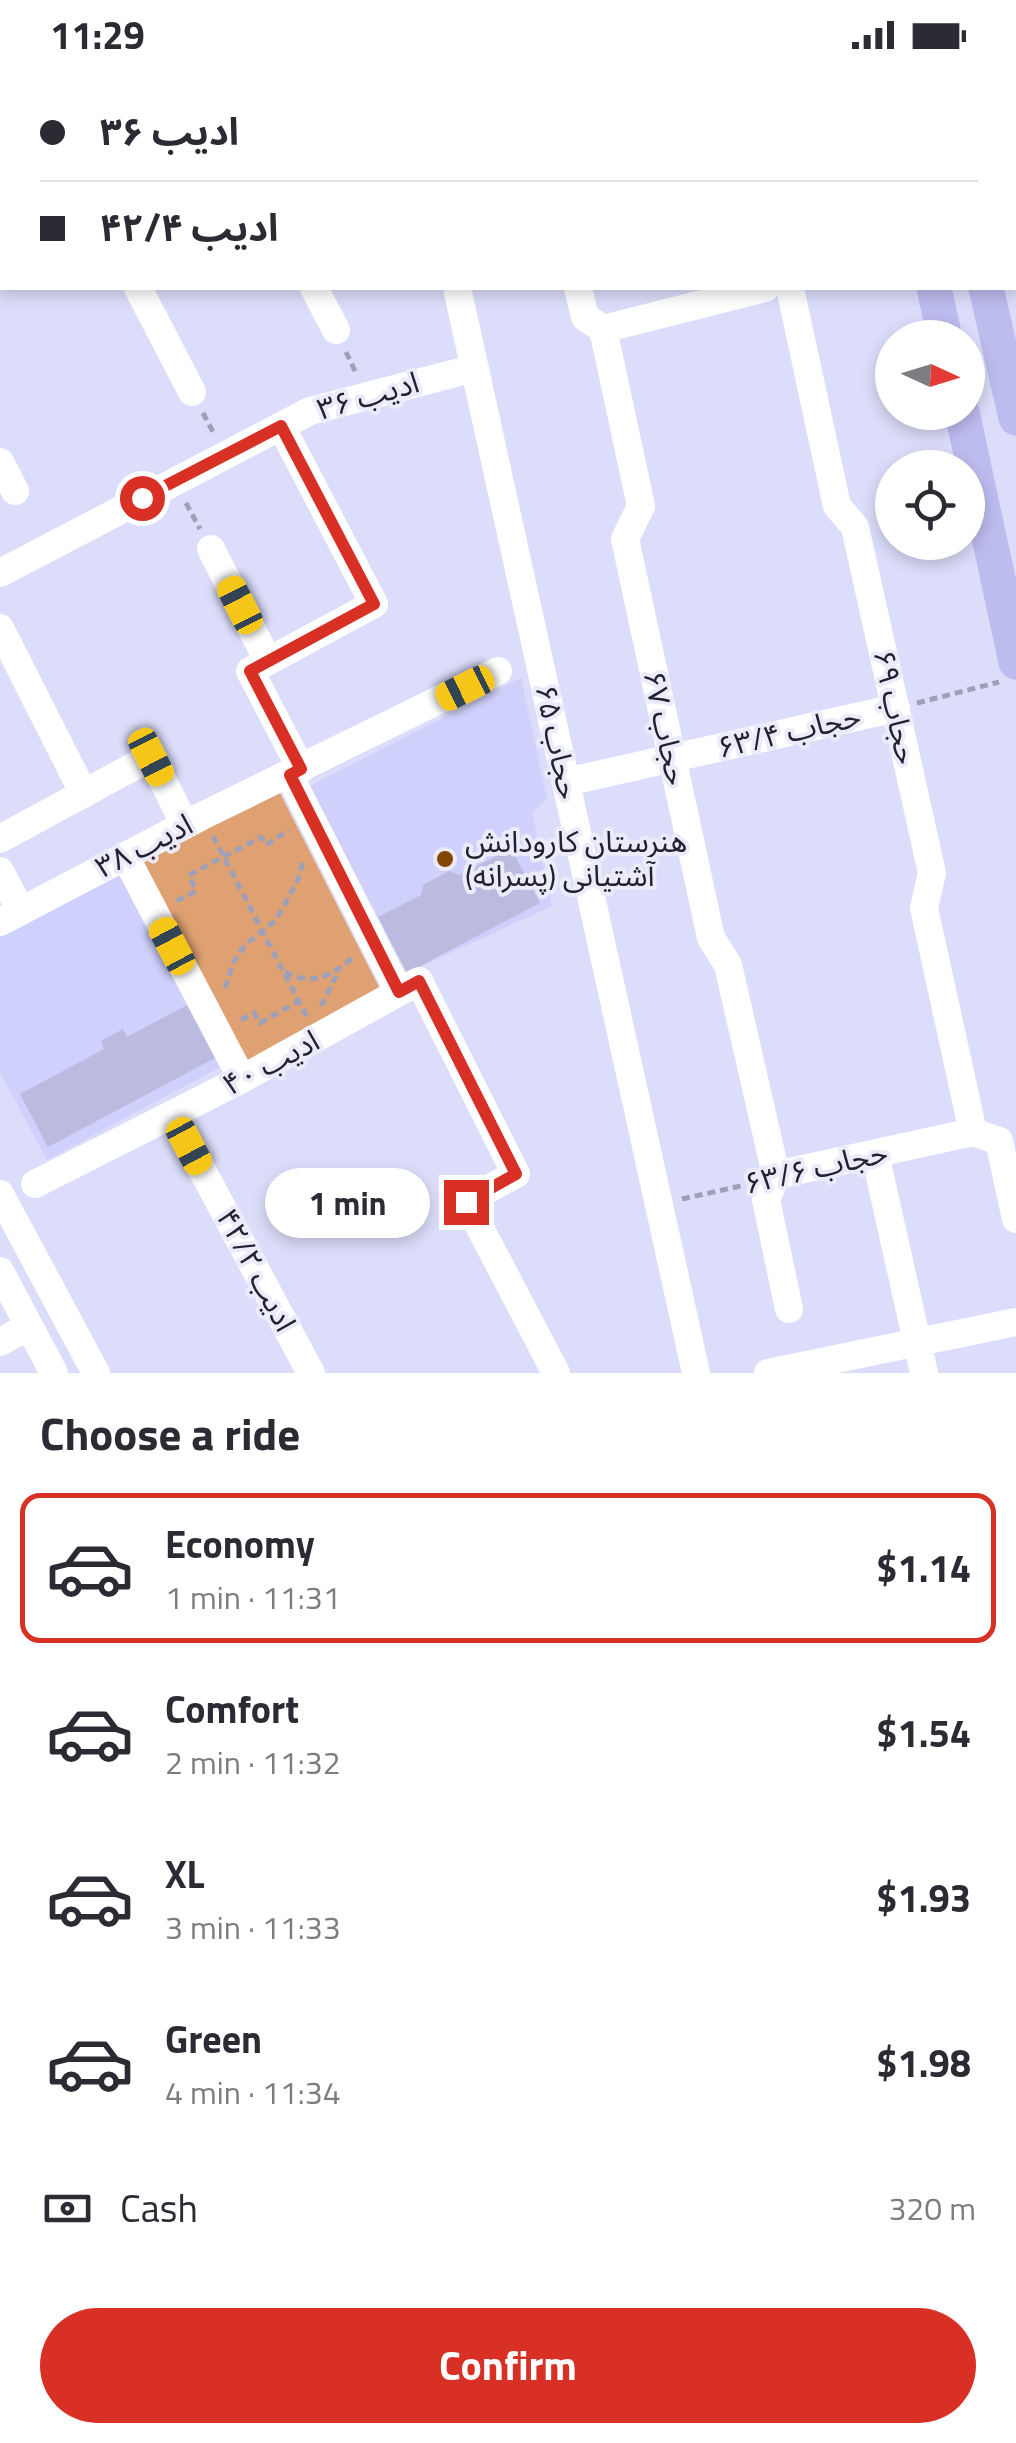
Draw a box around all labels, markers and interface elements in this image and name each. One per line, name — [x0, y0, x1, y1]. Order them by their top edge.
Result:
text: 11:29 — [50, 6, 145, 64]
text: ادیب ۳۶ — [100, 102, 239, 160]
text: ادیب ۴۲/۴ — [100, 198, 278, 256]
north arrow — [875, 320, 985, 430]
map controls — [875, 320, 985, 560]
street label: ادیب ۳۶ — [311, 359, 424, 432]
button: locate — [875, 450, 985, 560]
route start — [120, 476, 165, 521]
car — [213, 571, 267, 639]
street label: حجاب ۶۹ — [861, 645, 931, 768]
car — [431, 661, 499, 715]
street label: حجاب ۶۷ — [631, 666, 701, 789]
street label: حجاب ۶۵ — [523, 680, 593, 803]
street label: حجاب ۶۳/۴ — [713, 692, 865, 770]
car — [124, 723, 178, 791]
street label: ادیب ۳۸ — [87, 801, 200, 889]
place label: هنرستان کارودانش آشتیانی (پسرانه) — [465, 818, 687, 898]
marker: هنرستان کارودانش آشتیانی (پسرانه) — [434, 848, 456, 870]
car — [145, 912, 199, 980]
street label: ادیب ۴۰ — [214, 1017, 327, 1107]
car — [162, 1112, 216, 1180]
street label: حجاب ۶۳/۶ — [740, 1128, 892, 1206]
callout: 1 min — [266, 1167, 431, 1237]
text: 1 min — [309, 1179, 386, 1227]
route end — [444, 1180, 489, 1225]
street label: ادیب ۴۲/۲ — [205, 1200, 309, 1339]
text: Choose a ride — [40, 1399, 300, 1467]
text: Economy — [165, 1515, 315, 1573]
icon: car — [45, 1523, 135, 1613]
text: $1.14 — [876, 1539, 971, 1597]
text: 1 min · 11:31 — [165, 1573, 341, 1621]
text: Comfort — [165, 1680, 299, 1738]
icon: car — [45, 1688, 135, 1778]
text: $1.54 — [876, 1704, 971, 1762]
text: 2 min · 11:32 — [165, 1738, 341, 1786]
text: XL — [165, 1845, 205, 1903]
icon: car — [45, 1853, 135, 1943]
text: $1.93 — [876, 1869, 971, 1927]
text: 3 min · 11:33 — [165, 1903, 341, 1951]
text: Green — [165, 2010, 262, 2068]
icon: car — [45, 2018, 135, 2108]
text: $1.98 — [876, 2034, 971, 2092]
text: 4 min · 11:34 — [165, 2068, 341, 2116]
text: Cash — [120, 2179, 198, 2237]
icon: cash — [40, 2181, 95, 2236]
text: 320 m — [888, 2184, 976, 2232]
button: Confirm — [40, 2308, 976, 2423]

